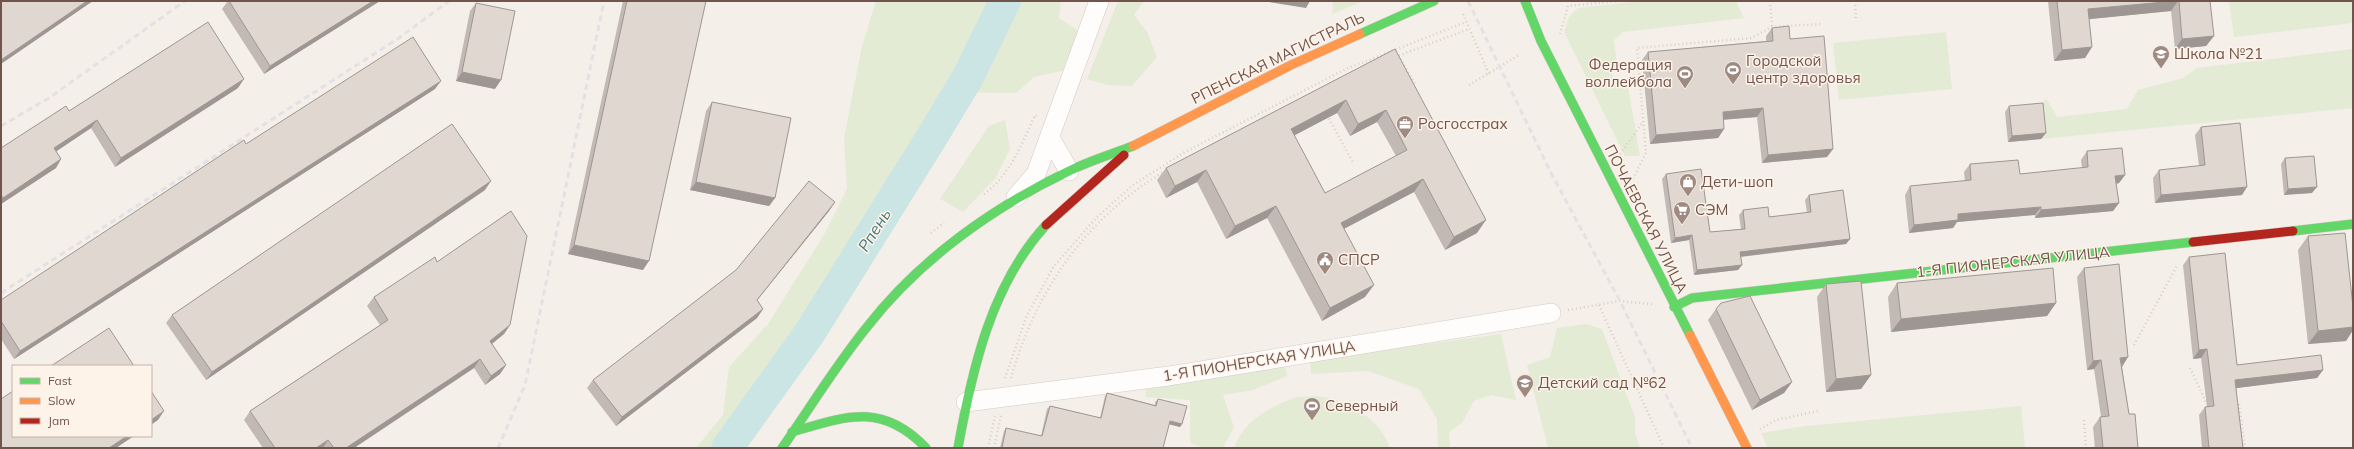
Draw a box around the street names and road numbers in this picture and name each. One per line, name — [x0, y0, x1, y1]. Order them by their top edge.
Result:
street label: РПЕНСКАЯ МАГИСТРАЛЬ — [1188, 7, 1368, 108]
street label: ПОЧАЕВСКАЯ УЛИЦА — [1601, 141, 1692, 296]
street label: 1-Я ПИОНЕРСКАЯ УЛИЦА — [1915, 242, 2111, 281]
street label: 1-Я ПИОНЕРСКАЯ УЛИЦА — [1161, 336, 1357, 385]

